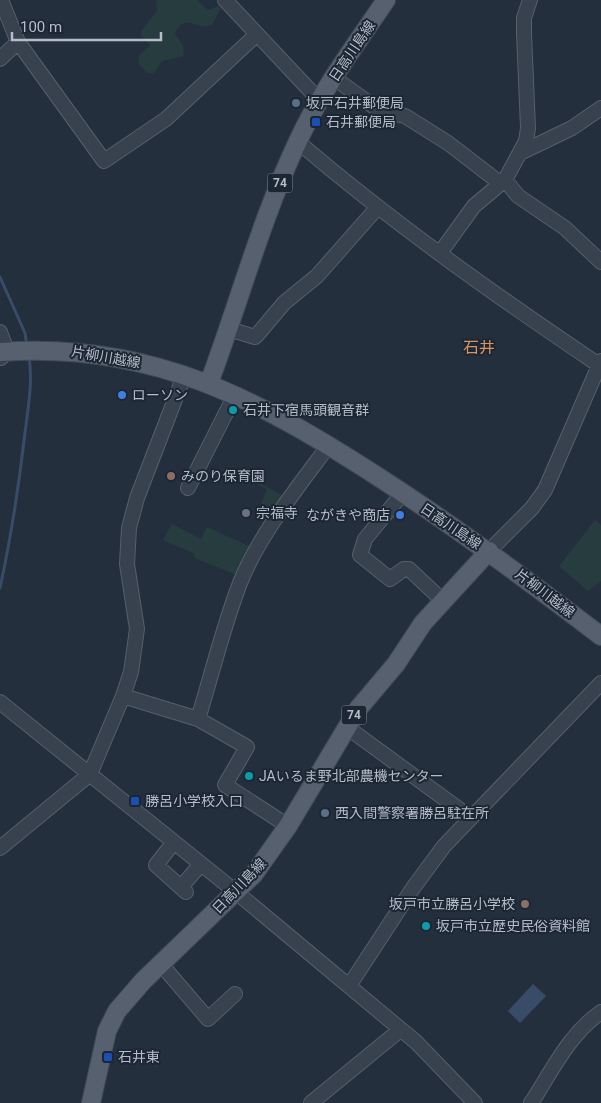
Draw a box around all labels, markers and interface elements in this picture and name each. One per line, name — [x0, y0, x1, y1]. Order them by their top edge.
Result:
scale bar — [12, 10, 161, 42]
text: 100 m — [20, 18, 62, 36]
street label: 日高川島線 — [326, 18, 378, 84]
place label: 坂戸石井郵便局 — [306, 95, 404, 111]
marker: 坂戸石井郵便局 — [290, 97, 302, 109]
place label: 石井郵便局 — [326, 114, 396, 130]
marker: 石井郵便局 — [310, 116, 322, 128]
road number: 74 — [268, 174, 292, 192]
district label: 石井 — [463, 338, 495, 357]
street label: 片柳川越線 — [70, 343, 142, 371]
place label: ローソン — [132, 387, 188, 403]
marker: ローソン — [116, 389, 128, 401]
place label: 石井下宿馬頭観音群 — [243, 402, 369, 418]
marker: 石井下宿馬頭観音群 — [227, 404, 239, 416]
place label: みのり保育園 — [181, 468, 265, 484]
marker: みのり保育園 — [165, 470, 177, 482]
street label: 日高川島線 — [418, 500, 484, 552]
place label: 宗福寺 — [256, 505, 298, 521]
marker: 宗福寺 — [240, 507, 252, 519]
place label: ながきや商店 — [306, 507, 390, 523]
marker: ながきや商店 — [394, 509, 406, 521]
street label: 片柳川越線 — [512, 566, 578, 620]
road number: 74 — [342, 706, 366, 724]
place label: JAいるま野北部農機センター — [259, 768, 444, 784]
marker: JAいるま野北部農機センター — [243, 770, 255, 782]
place label: 勝呂小学校入口 — [145, 793, 243, 809]
marker: 勝呂小学校入口 — [129, 795, 141, 807]
place label: 西入間警察署勝呂駐在所 — [335, 805, 489, 821]
marker: 西入間警察署勝呂駐在所 — [319, 807, 331, 819]
street label: 日高川島線 — [209, 855, 269, 917]
place label: 坂戸市立勝呂小学校 — [389, 896, 515, 912]
marker: 坂戸市立勝呂小学校 — [519, 898, 531, 910]
place label: 坂戸市立歴史民俗資料館 — [436, 918, 590, 934]
marker: 坂戸市立歴史民俗資料館 — [420, 920, 432, 932]
place label: 石井東 — [118, 1049, 160, 1065]
marker: 石井東 — [102, 1051, 114, 1063]

